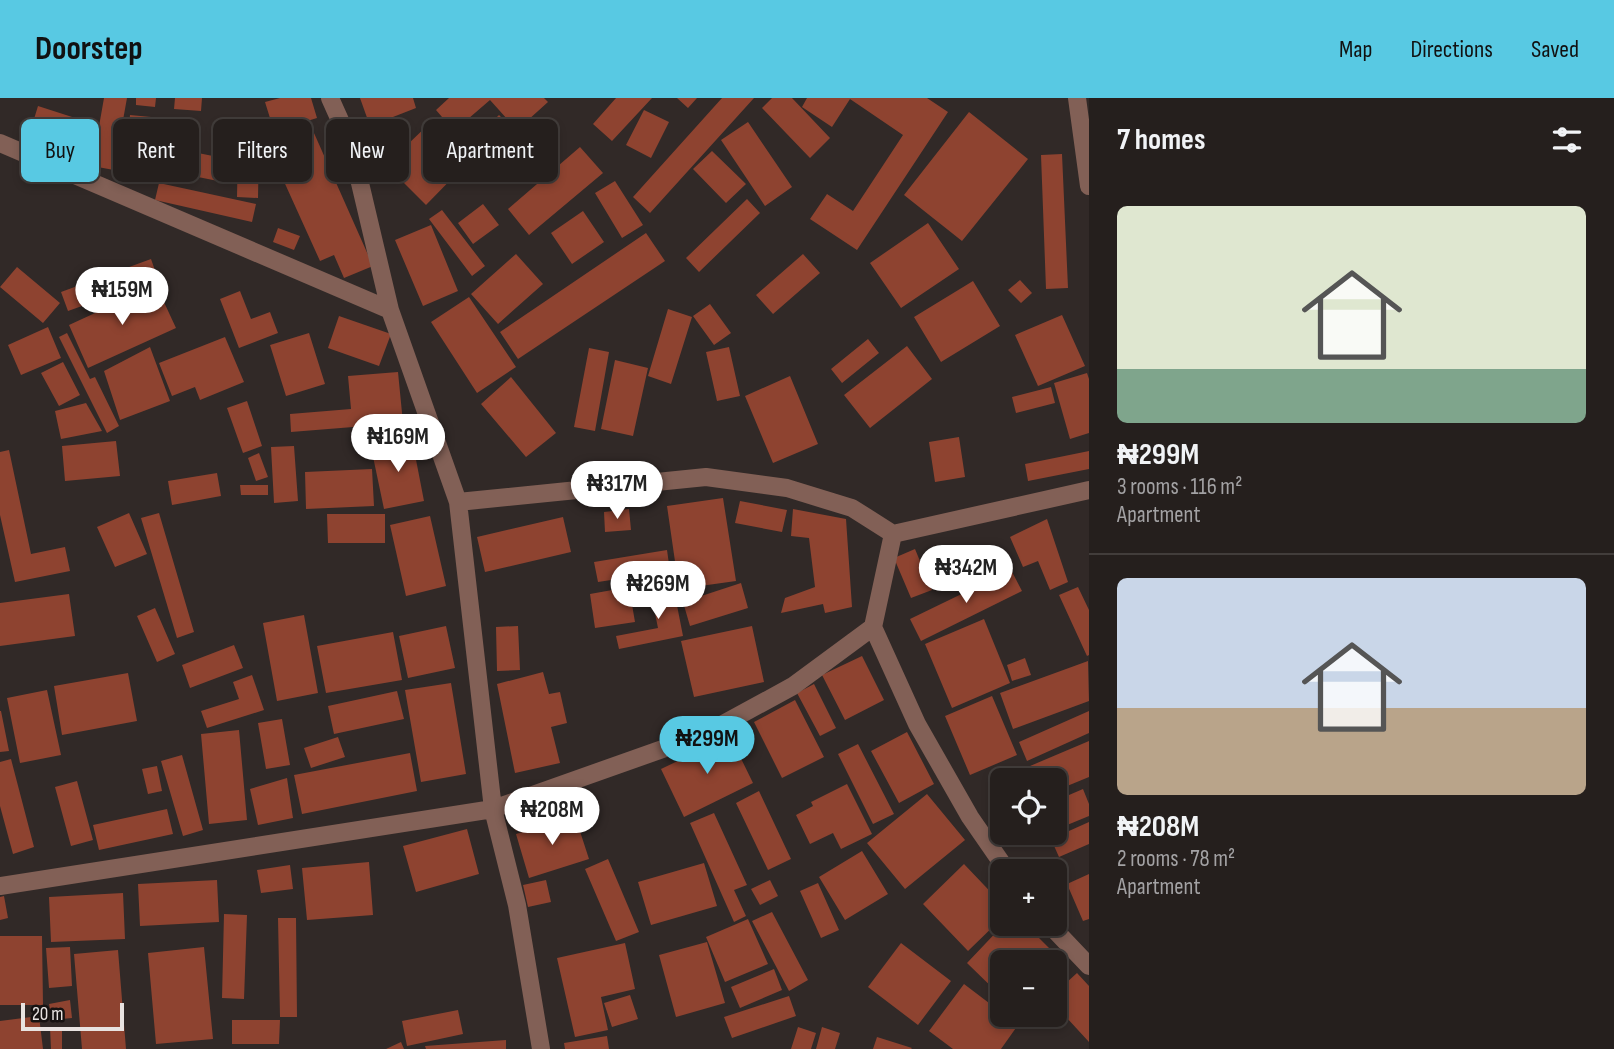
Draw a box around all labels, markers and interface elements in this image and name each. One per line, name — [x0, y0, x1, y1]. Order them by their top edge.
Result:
text: Doorstep — [35, 29, 143, 69]
text: Map — [1339, 35, 1372, 64]
text: Directions — [1410, 35, 1493, 64]
text: Saved — [1531, 35, 1579, 64]
chip: Buy — [21, 119, 99, 182]
chip: Rent — [113, 119, 199, 182]
chip: Filters — [213, 119, 312, 182]
chip: New — [326, 119, 409, 182]
chip: Apartment — [423, 119, 558, 182]
icon: filters — [1548, 121, 1586, 159]
text: 7 homes — [1117, 122, 1205, 158]
icon: home — [1289, 252, 1415, 378]
pin: ₦159M — [73, 268, 171, 327]
text: ₦159M — [91, 276, 153, 304]
pin: ₦169M — [349, 414, 447, 474]
text: ₦169M — [367, 423, 429, 451]
text: ₦299M — [1117, 437, 1199, 473]
pin: ₦317M — [568, 462, 666, 521]
text: ₦317M — [587, 470, 647, 498]
text: 3 rooms · 116 m² — [1117, 473, 1242, 501]
text: Apartment — [1117, 501, 1201, 529]
pin: ₦342M — [917, 546, 1015, 605]
text: ₦342M — [935, 554, 997, 582]
pin: ₦269M — [609, 561, 707, 621]
text: ₦269M — [627, 570, 689, 598]
icon: home — [1289, 624, 1415, 750]
pin: ₦299M — [658, 716, 756, 776]
text: ₦299M — [675, 725, 739, 753]
map controls — [990, 768, 1067, 1027]
button: locate — [990, 768, 1067, 845]
pin: ₦208M — [503, 788, 601, 847]
text: ₦208M — [520, 796, 584, 824]
text: ₦208M — [1117, 809, 1199, 845]
text: 2 rooms · 78 m² — [1117, 845, 1235, 873]
button: + — [990, 859, 1067, 936]
text: Apartment — [1117, 873, 1201, 901]
button: − — [990, 950, 1067, 1027]
scale bar — [21, 1000, 124, 1032]
text: 20 m — [32, 1003, 64, 1026]

